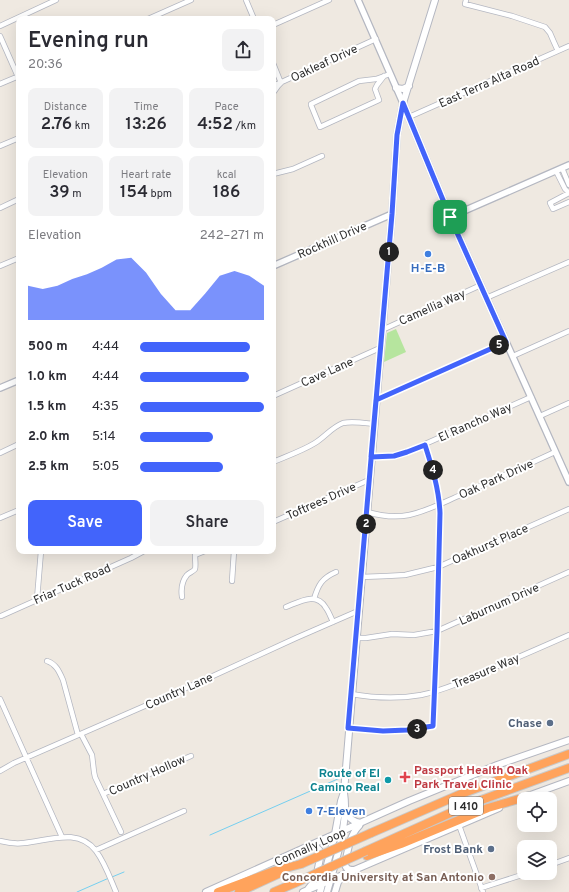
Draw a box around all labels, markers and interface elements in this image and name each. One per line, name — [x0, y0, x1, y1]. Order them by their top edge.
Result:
text: Evening run — [28, 28, 149, 55]
button: share — [222, 29, 264, 71]
street label: Oakleaf Drive — [288, 41, 361, 86]
street label: East Terra Alta Road — [437, 54, 542, 112]
text: 20:36 — [28, 57, 63, 73]
text: Distance — [44, 100, 87, 114]
text: Time — [134, 100, 158, 114]
text: Pace — [215, 100, 239, 114]
text: 2.76 — [41, 114, 72, 136]
text: 13:26 — [125, 114, 167, 136]
text: 4:52 — [197, 114, 233, 136]
text: km — [72, 119, 90, 133]
text: /km — [233, 119, 256, 133]
text: Elevation — [43, 168, 88, 182]
text: Heart rate — [121, 168, 171, 182]
text: kcal — [217, 168, 236, 182]
text: 39 — [49, 182, 70, 204]
text: 154 — [120, 182, 148, 204]
text: 186 — [213, 182, 240, 204]
text: m — [70, 187, 82, 201]
text: bpm — [148, 187, 172, 201]
pin — [433, 200, 467, 234]
icon: arrive — [439, 206, 461, 228]
street label: Rockhill Drive — [295, 218, 370, 263]
text: Elevation — [28, 228, 81, 244]
text: 242–271 m — [200, 228, 264, 244]
pin: 1 — [379, 242, 399, 262]
text: 1 — [387, 245, 391, 259]
marker: H-E-B — [423, 249, 433, 259]
place label: H-E-B — [411, 261, 445, 277]
street label: Camellia Way — [396, 286, 468, 330]
pin: 5 — [489, 335, 509, 355]
text: 5 — [496, 338, 502, 352]
text: 500 m — [28, 339, 68, 355]
text: 4:44 — [92, 339, 119, 355]
street label: Cave Lane — [299, 354, 356, 392]
text: 1.0 km — [28, 369, 67, 385]
text: 4:44 — [92, 369, 119, 385]
text: 1.5 km — [28, 399, 66, 415]
text: 4:35 — [92, 399, 119, 415]
street label: El Rancho Way — [436, 400, 515, 446]
text: 2.0 km — [28, 429, 70, 445]
text: 5:14 — [92, 429, 116, 445]
street label: Oak Park Drive — [457, 456, 536, 504]
text: 2.5 km — [28, 459, 69, 475]
text: 5:05 — [92, 459, 119, 475]
pin: 4 — [423, 460, 443, 480]
text: 4 — [429, 463, 437, 477]
street label: Toftrees Drive — [284, 479, 359, 524]
button: Save — [28, 500, 142, 546]
button: Share — [150, 500, 264, 546]
pin: 2 — [356, 514, 376, 534]
text: 2 — [363, 517, 369, 531]
street label: Oakhurst Place — [450, 521, 531, 569]
street label: Friar Tuck Road — [31, 561, 114, 609]
street label: Laburnum Drive — [457, 580, 542, 630]
street label: Treasure Way — [450, 651, 522, 693]
street label: Country Lane — [143, 670, 216, 714]
place label: Chase — [508, 716, 542, 732]
marker: Chase — [545, 718, 555, 728]
pin: 3 — [407, 719, 427, 739]
text: 3 — [414, 722, 420, 736]
street label: Country Hollow — [106, 752, 189, 800]
place label: Passport Health Oak Park Travel Clinic — [414, 763, 529, 793]
place label: Route of El Camino Real — [310, 766, 380, 796]
marker: Passport Health Oak Park Travel Clinic — [399, 771, 411, 783]
marker: Route of El Camino Real — [383, 775, 393, 785]
map controls — [517, 792, 557, 880]
button: locate — [517, 792, 557, 832]
road number: I 410 — [449, 797, 483, 815]
place label: 7-Eleven — [317, 804, 366, 820]
marker: 7-Eleven — [304, 806, 314, 816]
street label: Connally Loop — [272, 825, 349, 871]
button: layers — [517, 840, 557, 880]
place label: Frost Bank — [423, 842, 483, 858]
marker: Frost Bank — [486, 844, 496, 854]
place label: Concordia University at San Antonio — [282, 870, 484, 886]
marker: Concordia University at San Antonio — [487, 872, 497, 882]

